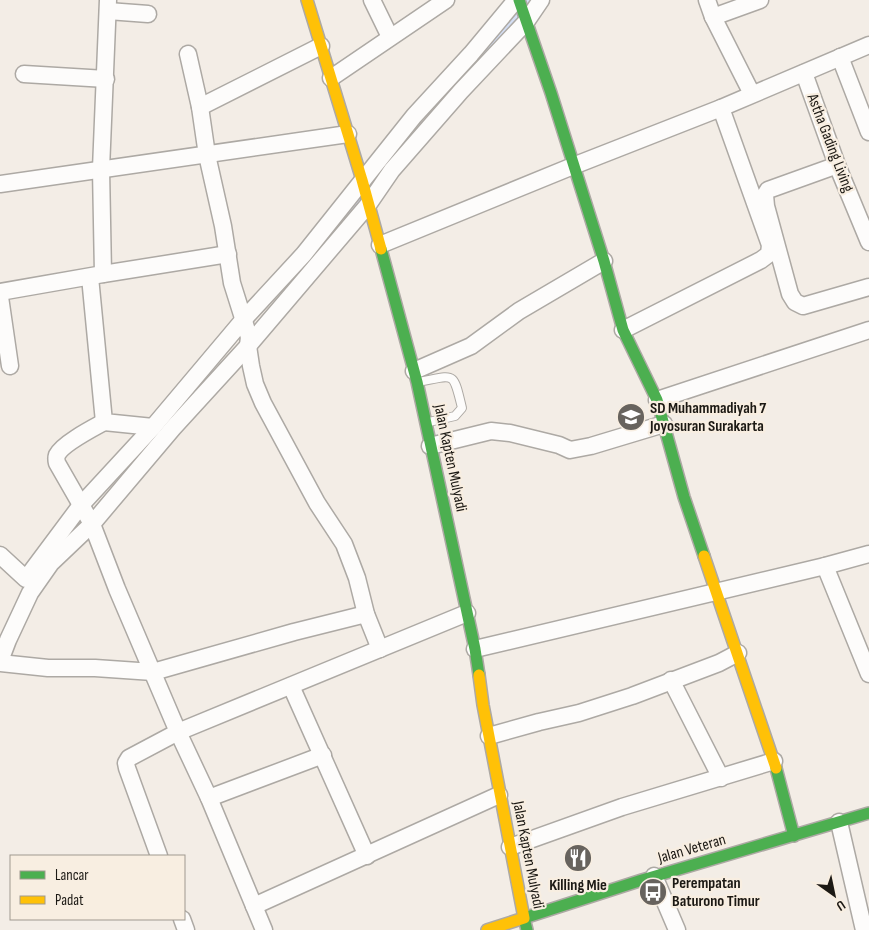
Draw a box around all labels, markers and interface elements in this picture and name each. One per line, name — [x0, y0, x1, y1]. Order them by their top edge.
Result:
street label: Astha Gading Living — [802, 90, 857, 195]
place label: SD Muhammadiyah 7 Joyosuran Surakarta — [649, 399, 766, 436]
street label: Jalan Kapten Mulyadi — [429, 402, 471, 513]
school or university icon: SD Muhammadiyah 7 Joyosuran Surakarta — [616, 402, 646, 432]
street label: Jalan Kapten Mulyadi — [508, 799, 548, 911]
street label: Jalan Veteran — [655, 830, 728, 868]
restaurant icon: Killing Mie — [563, 843, 593, 873]
legend — [10, 855, 185, 920]
text: Lancar — [55, 866, 89, 885]
north arrow — [809, 870, 859, 920]
place label: Perempatan Baturono Timur — [672, 874, 760, 911]
place label: Killing Mie — [549, 876, 607, 895]
bus stop icon: Perempatan Baturono Timur — [638, 877, 668, 907]
text: Padat — [55, 891, 84, 910]
text: U — [833, 896, 848, 915]

